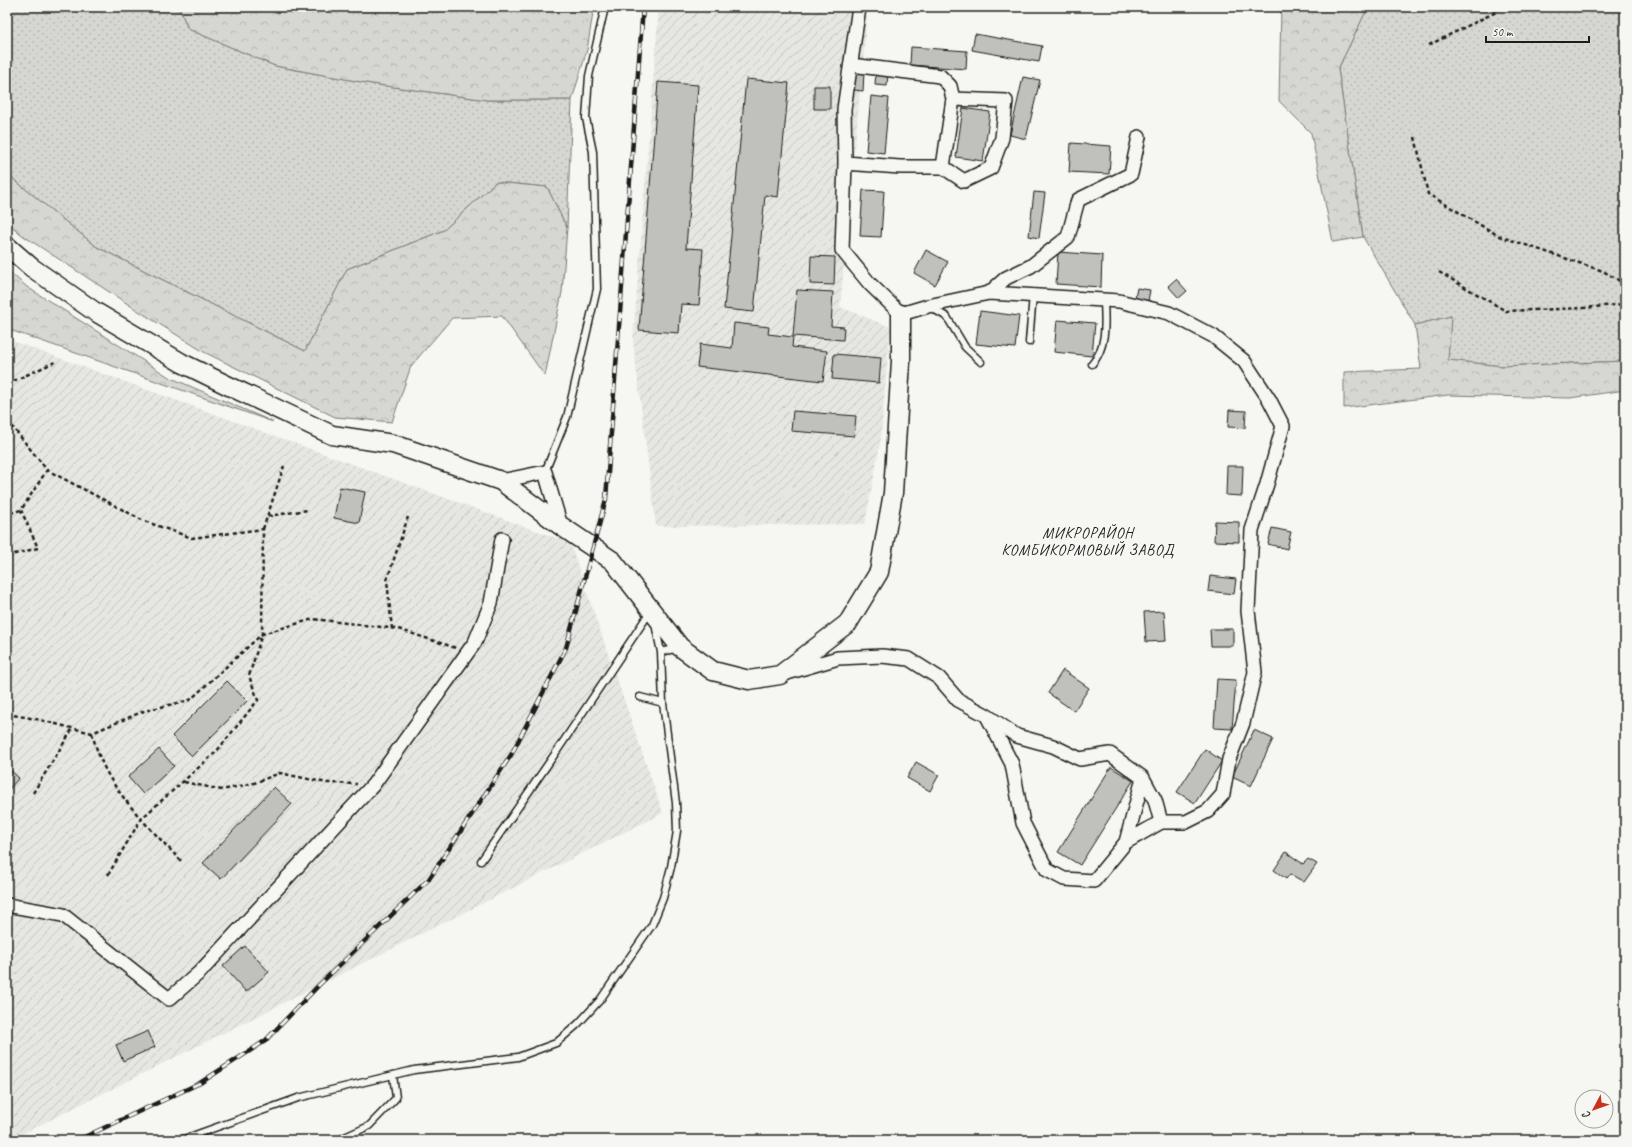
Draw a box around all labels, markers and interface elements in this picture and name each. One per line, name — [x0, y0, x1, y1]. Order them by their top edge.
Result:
scale bar — [1486, 18, 1589, 44]
text: 50 m — [1492, 24, 1514, 40]
district label: МИКРОРАЙОН КОМБИКОРМОВЫЙ ЗАВОД — [1002, 523, 1175, 560]
north arrow — [1574, 1089, 1614, 1129]
text: С — [1578, 1108, 1594, 1122]

